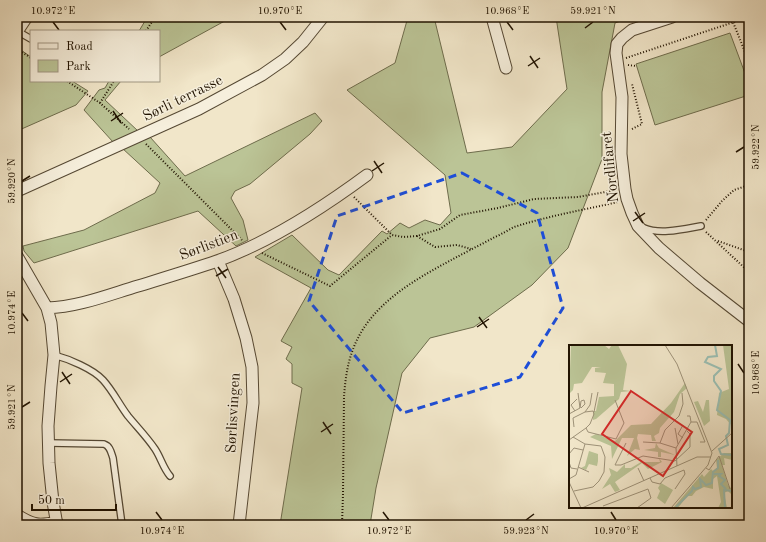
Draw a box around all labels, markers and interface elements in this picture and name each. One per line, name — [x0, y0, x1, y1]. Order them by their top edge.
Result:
text: 10.972°E — [31, 6, 75, 16]
text: 10.970°E — [258, 6, 302, 16]
text: 10.968°E — [485, 6, 529, 16]
text: 59.921°N — [570, 6, 616, 16]
legend — [30, 30, 160, 82]
text: Road — [66, 41, 93, 53]
text: Park — [66, 61, 91, 73]
street label: Sørli terrasse — [141, 73, 225, 125]
text: 59.922°N — [751, 124, 761, 170]
street label: Nordlifaret — [600, 131, 622, 203]
text: 59.920°N — [7, 158, 17, 204]
street label: Sørlistien — [177, 228, 241, 264]
text: 10.974°E — [7, 291, 17, 335]
inset map — [569, 345, 732, 508]
text: 10.968°E — [751, 351, 761, 395]
street label: Sørlisvingen — [224, 372, 244, 454]
text: 59.921°N — [7, 384, 17, 430]
scale bar — [32, 486, 116, 512]
text: 50 m — [38, 494, 65, 507]
text: 10.974°E — [140, 526, 184, 536]
text: 10.972°E — [367, 526, 411, 536]
text: 59.923°N — [503, 526, 549, 536]
text: 10.970°E — [594, 526, 638, 536]

